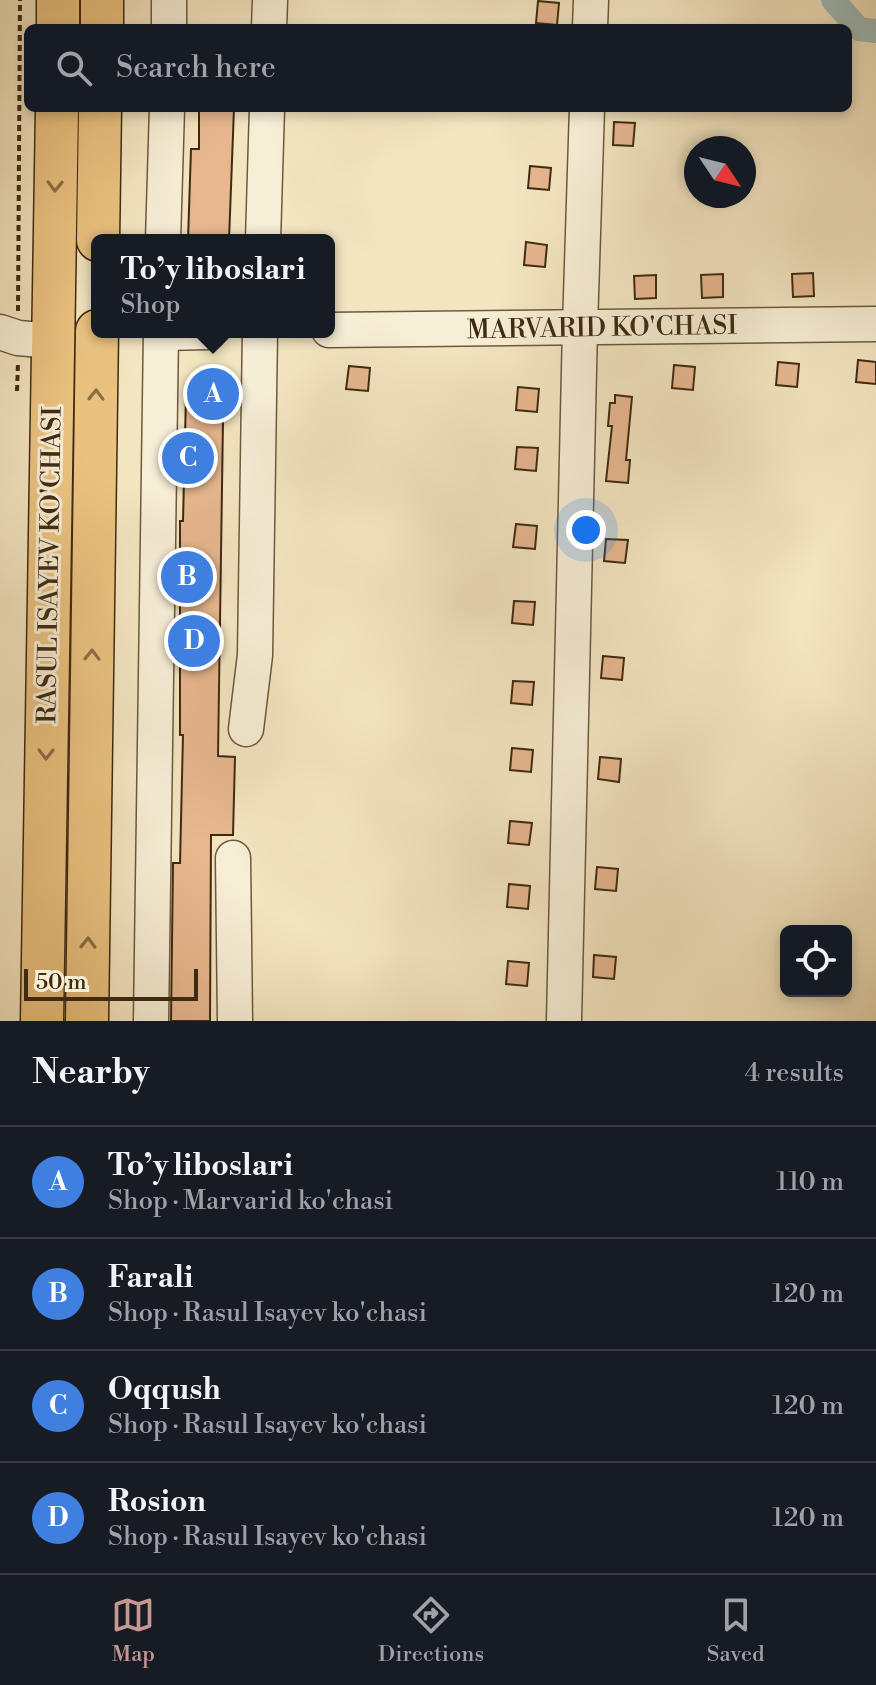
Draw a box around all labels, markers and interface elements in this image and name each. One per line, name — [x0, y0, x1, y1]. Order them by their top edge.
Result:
search box — [24, 24, 852, 112]
icon: search — [52, 46, 96, 90]
text: Search here — [116, 49, 276, 87]
north arrow — [684, 136, 756, 208]
one-way arrow — [47, 180, 64, 193]
popup — [91, 234, 335, 338]
text: To’y liboslari — [120, 251, 306, 289]
text: Shop — [120, 289, 180, 321]
street label: MARVARID KO'CHASI — [467, 310, 738, 346]
pin: A — [187, 364, 239, 424]
one-way arrow — [87, 388, 105, 401]
street label: RASUL ISAYEV KO'CHASI — [31, 406, 69, 724]
pin: C — [162, 428, 214, 488]
your location — [566, 510, 606, 550]
pin: B — [161, 547, 213, 607]
pin: D — [168, 611, 220, 671]
one-way arrow — [83, 648, 101, 661]
one-way arrow — [37, 748, 55, 761]
map controls — [780, 925, 852, 997]
button: locate — [780, 925, 852, 997]
one-way arrow — [79, 936, 97, 949]
scale bar — [24, 965, 198, 1001]
text: 50 m — [36, 969, 87, 996]
text: Nearby — [32, 1052, 150, 1094]
text: 4 results — [745, 1057, 844, 1089]
text: To’y liboslari — [108, 1147, 293, 1185]
text: A — [49, 1166, 67, 1198]
text: 110 m — [776, 1166, 844, 1198]
text: Shop · Marvarid ko'chasi — [108, 1185, 393, 1217]
text: Farali — [108, 1259, 193, 1297]
text: B — [48, 1278, 68, 1310]
text: 120 m — [772, 1278, 844, 1310]
text: Shop · Rasul Isayev ko'chasi — [108, 1297, 427, 1329]
text: Oqqush — [108, 1371, 221, 1409]
text: C — [49, 1390, 67, 1422]
text: 120 m — [772, 1390, 844, 1422]
text: Shop · Rasul Isayev ko'chasi — [108, 1409, 427, 1441]
text: Rosion — [108, 1483, 206, 1521]
text: D — [48, 1502, 68, 1534]
text: 120 m — [772, 1502, 844, 1534]
text: Shop · Rasul Isayev ko'chasi — [108, 1521, 427, 1553]
tab: Map — [111, 1593, 155, 1668]
tab: Directions — [378, 1593, 484, 1668]
tab: Saved — [707, 1593, 765, 1668]

